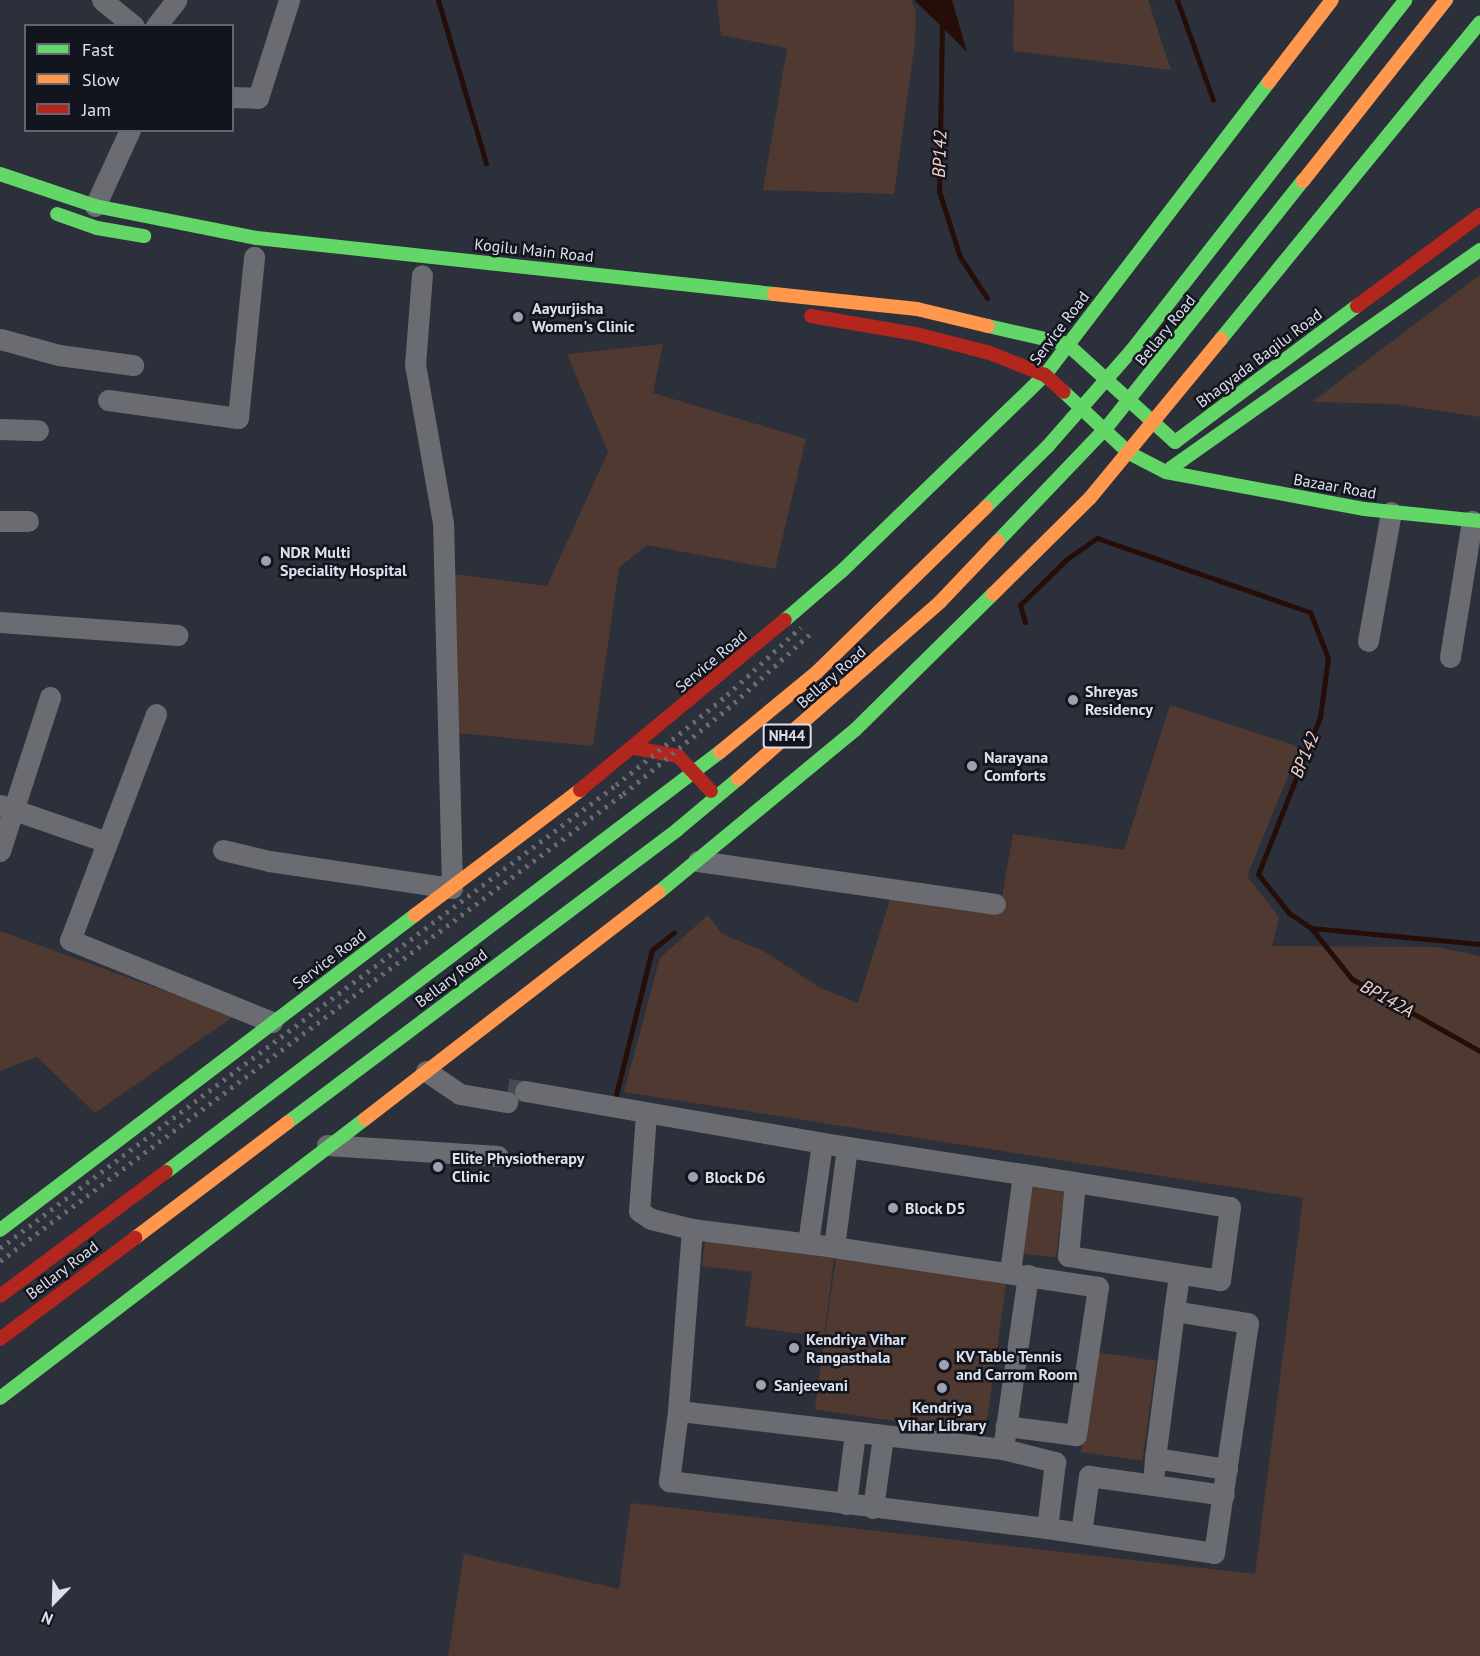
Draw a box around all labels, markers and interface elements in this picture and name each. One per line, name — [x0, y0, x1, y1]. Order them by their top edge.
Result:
legend — [24, 24, 234, 132]
text: Fast — [82, 38, 114, 61]
text: Slow — [82, 68, 120, 91]
text: Jam — [82, 98, 111, 121]
water label: BP142 — [928, 130, 952, 178]
street label: Kogilu Main Road — [473, 234, 595, 266]
street label: Service Road — [1025, 287, 1093, 369]
street label: Bellary Road — [1131, 291, 1199, 369]
place label: Aayurjisha Women's Clinic — [532, 298, 635, 336]
street label: Bhagyada Bagilu Road — [1192, 304, 1326, 412]
marker: Aayurjisha Women's Clinic — [509, 308, 527, 326]
street label: Bazaar Road — [1292, 469, 1378, 503]
place label: NDR Multi Speciality Hospital — [280, 542, 407, 580]
marker: NDR Multi Speciality Hospital — [257, 552, 275, 570]
street label: Service Road — [671, 626, 751, 696]
street label: Bellary Road — [792, 642, 870, 712]
place label: Shreyas Residency — [1085, 681, 1153, 719]
marker: Shreyas Residency — [1066, 693, 1080, 707]
road number: NH44 — [762, 724, 812, 748]
water label: BP142 — [1286, 729, 1324, 781]
place label: Narayana Comforts — [984, 747, 1048, 785]
marker: Narayana Comforts — [965, 759, 979, 773]
street label: Service Road — [288, 925, 370, 993]
street label: Bellary Road — [411, 945, 491, 1011]
water label: BP142A — [1357, 976, 1417, 1022]
place label: Elite Physiotherapy Clinic — [452, 1148, 584, 1186]
marker: Elite Physiotherapy Clinic — [429, 1158, 447, 1176]
place label: Block D6 — [705, 1167, 766, 1187]
marker: Block D6 — [686, 1170, 700, 1184]
place label: Block D5 — [905, 1198, 966, 1218]
marker: Block D5 — [886, 1201, 900, 1215]
street label: Bellary Road — [22, 1237, 102, 1303]
place label: Kendriya Vihar Rangasthala — [806, 1329, 906, 1367]
marker: Kendriya Vihar Rangasthala — [787, 1341, 801, 1355]
place label: KV Table Tennis and Carrom Room — [956, 1346, 1078, 1384]
marker: KV Table Tennis and Carrom Room — [937, 1358, 951, 1372]
place label: Sanjeevani — [774, 1375, 848, 1395]
marker: Sanjeevani — [752, 1376, 770, 1394]
marker: Kendriya Vihar Library — [935, 1381, 949, 1395]
place label: Kendriya Vihar Library — [898, 1397, 986, 1435]
north arrow — [24, 1572, 84, 1632]
text: N — [38, 1607, 56, 1630]

